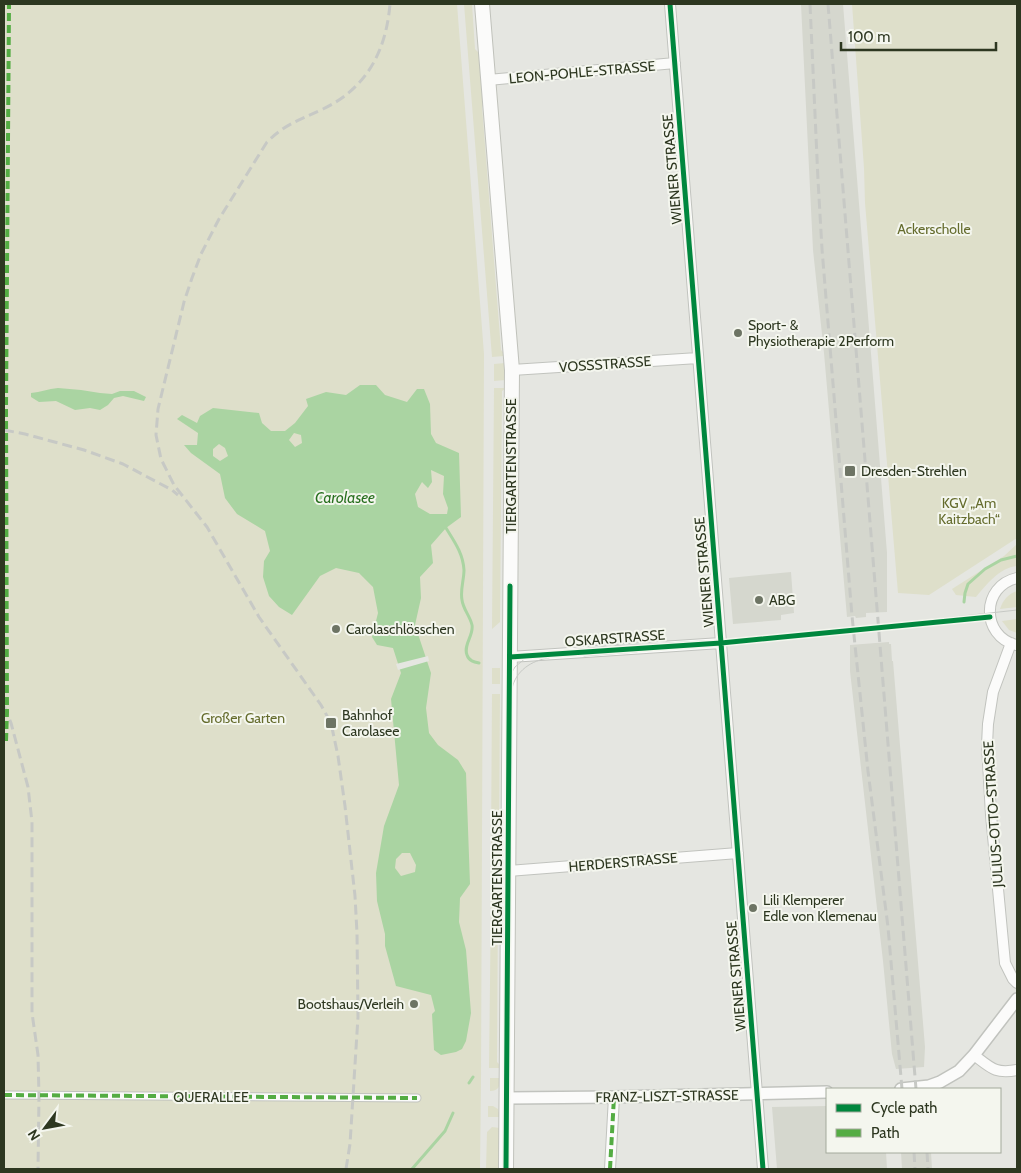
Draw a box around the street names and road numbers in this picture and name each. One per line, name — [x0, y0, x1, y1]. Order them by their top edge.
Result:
street label: LEON-POHLE-STRASSE — [508, 57, 656, 87]
street label: WIENER STRASSE — [658, 113, 686, 225]
street label: VOSSSTRASSE — [558, 352, 652, 376]
street label: TIERGARTENSTRASSE — [502, 398, 520, 534]
street label: WIENER STRASSE — [690, 516, 718, 628]
street label: OSKARSTRASSE — [564, 625, 666, 650]
street label: JULIUS-OTTO-STRASSE — [979, 740, 1007, 889]
street label: TIERGARTENSTRASSE — [488, 810, 506, 946]
street label: HERDERSTRASSE — [568, 848, 678, 876]
street label: WIENER STRASSE — [722, 920, 750, 1032]
street label: FRANZ-LISZT-STRASSE — [595, 1086, 739, 1106]
street label: QUERALLEE — [173, 1088, 249, 1106]

